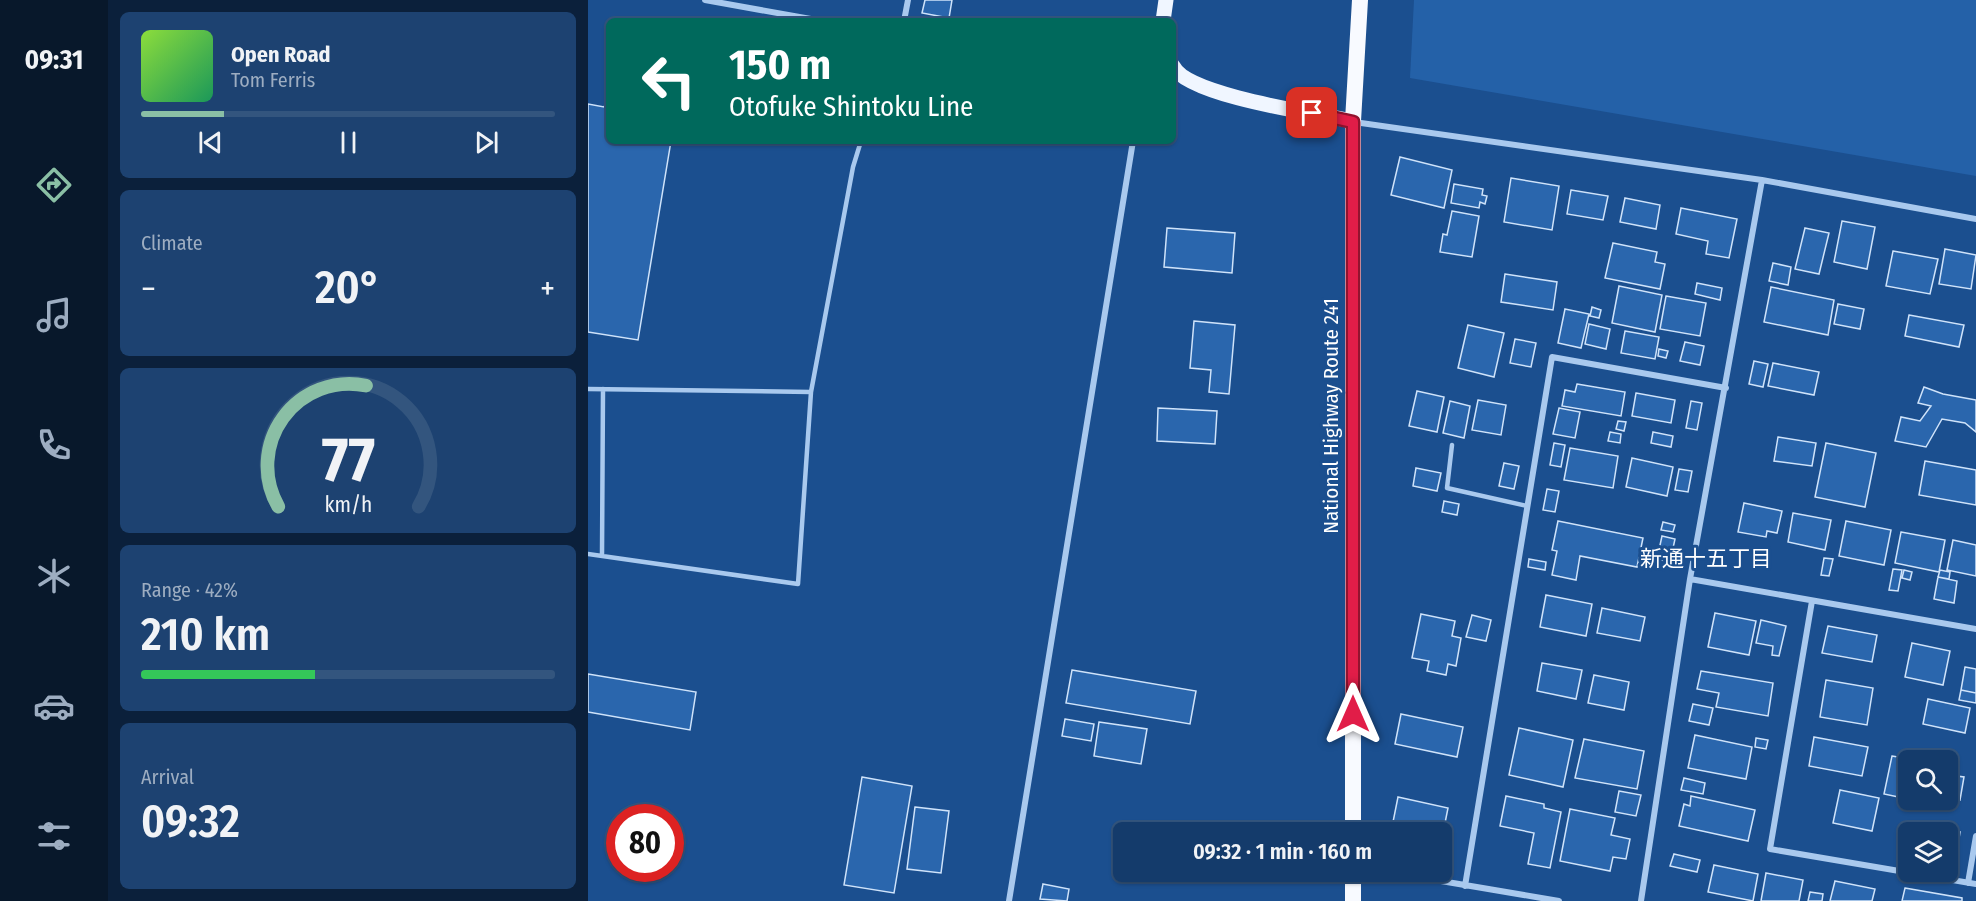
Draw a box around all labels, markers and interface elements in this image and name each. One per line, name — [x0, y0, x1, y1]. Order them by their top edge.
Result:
text: 150 m — [729, 40, 831, 90]
text: Open Road — [231, 41, 331, 68]
icon: left — [630, 42, 708, 120]
text: 09:31 — [25, 44, 83, 76]
text: Tom Ferris — [231, 68, 315, 92]
pin — [1286, 87, 1337, 138]
text: Otofuke Shintoku Line — [729, 91, 973, 123]
icon: arrive — [1295, 96, 1328, 129]
icon: previous — [194, 126, 227, 159]
icon: pause — [332, 126, 365, 159]
icon: next — [470, 126, 503, 159]
icon: directions — [33, 164, 75, 206]
text: Climate — [141, 231, 203, 255]
text: 20° — [315, 261, 381, 315]
text: − — [141, 269, 156, 309]
text: + — [540, 269, 555, 309]
icon: music — [33, 294, 75, 336]
street label: National Highway Route 241 — [1318, 298, 1344, 534]
icon: phone — [33, 424, 75, 466]
text: 77 — [321, 424, 375, 499]
text: km/h — [324, 493, 372, 519]
district label: 新通十五丁目 — [1640, 545, 1772, 572]
icon: climate — [33, 555, 75, 597]
text: Range · 42% — [141, 578, 238, 602]
text: 210 km — [141, 608, 270, 662]
position arrow — [1321, 682, 1385, 746]
icon: car — [33, 685, 75, 727]
map controls — [1898, 750, 1958, 882]
button: search — [1898, 750, 1958, 810]
text: Arrival — [141, 765, 194, 789]
text: 09:32 — [141, 795, 240, 849]
speed limit sign: 80 — [606, 804, 684, 882]
icon: filters — [33, 815, 75, 857]
button: layers — [1898, 822, 1958, 882]
text: 09:32 · 1 min · 160 m — [1193, 838, 1372, 865]

